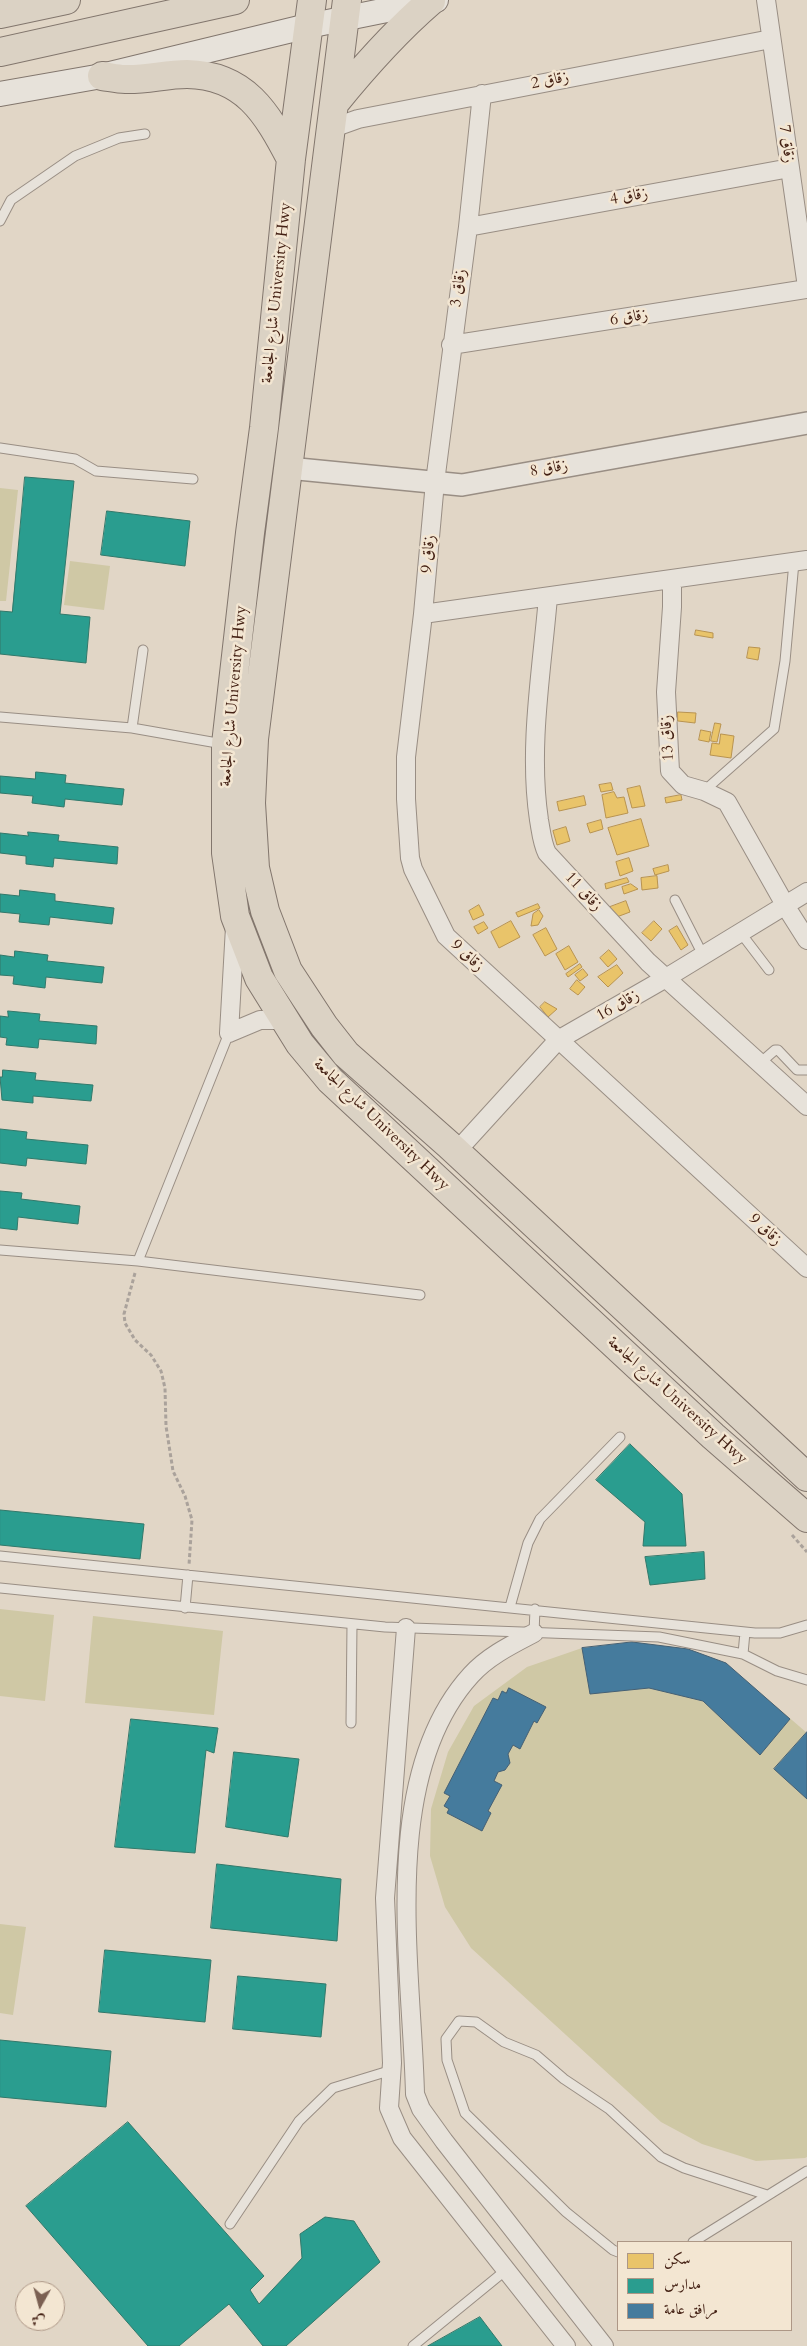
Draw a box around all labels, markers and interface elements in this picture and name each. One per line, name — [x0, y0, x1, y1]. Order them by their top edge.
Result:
street label: زقاق 2 — [529, 68, 571, 94]
street label: زقاق 7 — [774, 124, 798, 164]
street label: زقاق 4 — [608, 184, 650, 210]
street label: شارع الجامعة University Hwy — [258, 202, 296, 384]
street label: زقاق 3 — [447, 268, 471, 308]
street label: زقاق 6 — [609, 306, 649, 330]
street label: زقاق 8 — [528, 456, 570, 482]
street label: زقاق 9 — [418, 534, 440, 574]
street label: شارع الجامعة University Hwy — [217, 605, 251, 787]
street label: زقاق 13 — [657, 714, 679, 762]
street label: زقاق 11 — [560, 868, 606, 916]
street label: زقاق 9 — [446, 936, 488, 976]
street label: زقاق 16 — [593, 986, 643, 1026]
street label: شارع الجامعة University Hwy — [309, 1055, 453, 1195]
street label: زقاق 9 — [744, 1210, 786, 1250]
street label: شارع الجامعة University Hwy — [603, 1333, 751, 1469]
legend — [617, 2241, 792, 2331]
text: سكن — [664, 2249, 691, 2269]
text: مدارس — [664, 2274, 701, 2294]
north arrow — [15, 2281, 65, 2331]
text: مرافق عامة — [664, 2299, 718, 2319]
text: ش — [30, 2310, 46, 2331]

